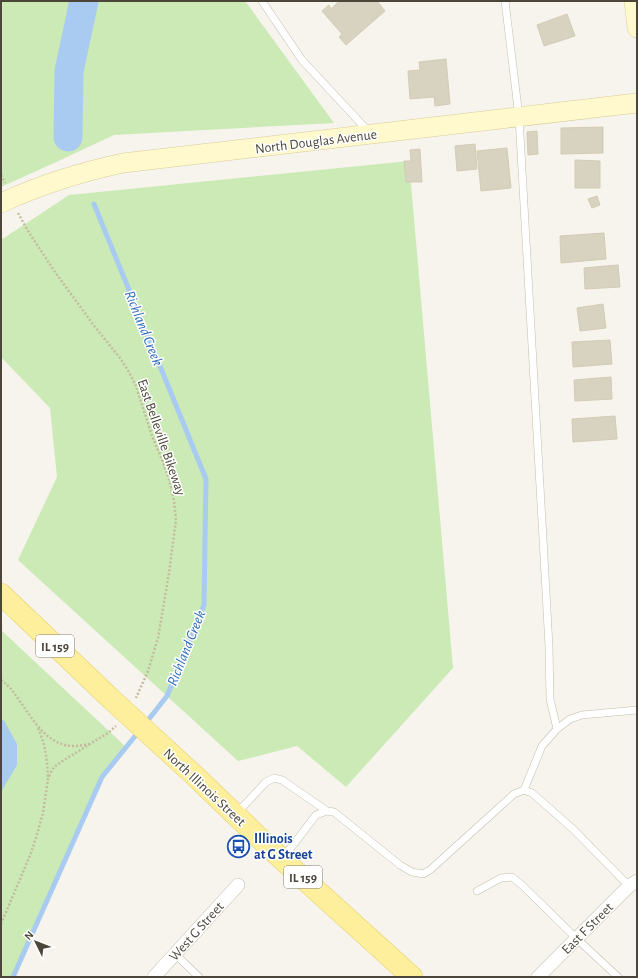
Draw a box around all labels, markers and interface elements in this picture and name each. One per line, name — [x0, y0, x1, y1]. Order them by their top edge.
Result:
street label: North Douglas Avenue — [254, 128, 378, 156]
water label: Richland Creek — [122, 288, 165, 368]
street label: East Belleville Bikeway — [135, 377, 188, 497]
water label: Richland Creek — [165, 608, 208, 688]
road number: IL 159 — [36, 635, 74, 657]
street label: North Illinois Street — [161, 746, 248, 830]
place label: Illinois at G Street — [254, 832, 313, 862]
bus stop icon: Illinois at G Street — [226, 833, 252, 859]
road number: IL 159 — [284, 866, 322, 888]
street label: West G Street — [167, 899, 227, 964]
street label: East F Street — [559, 900, 616, 957]
north arrow — [16, 922, 56, 962]
text: N — [22, 929, 36, 942]

